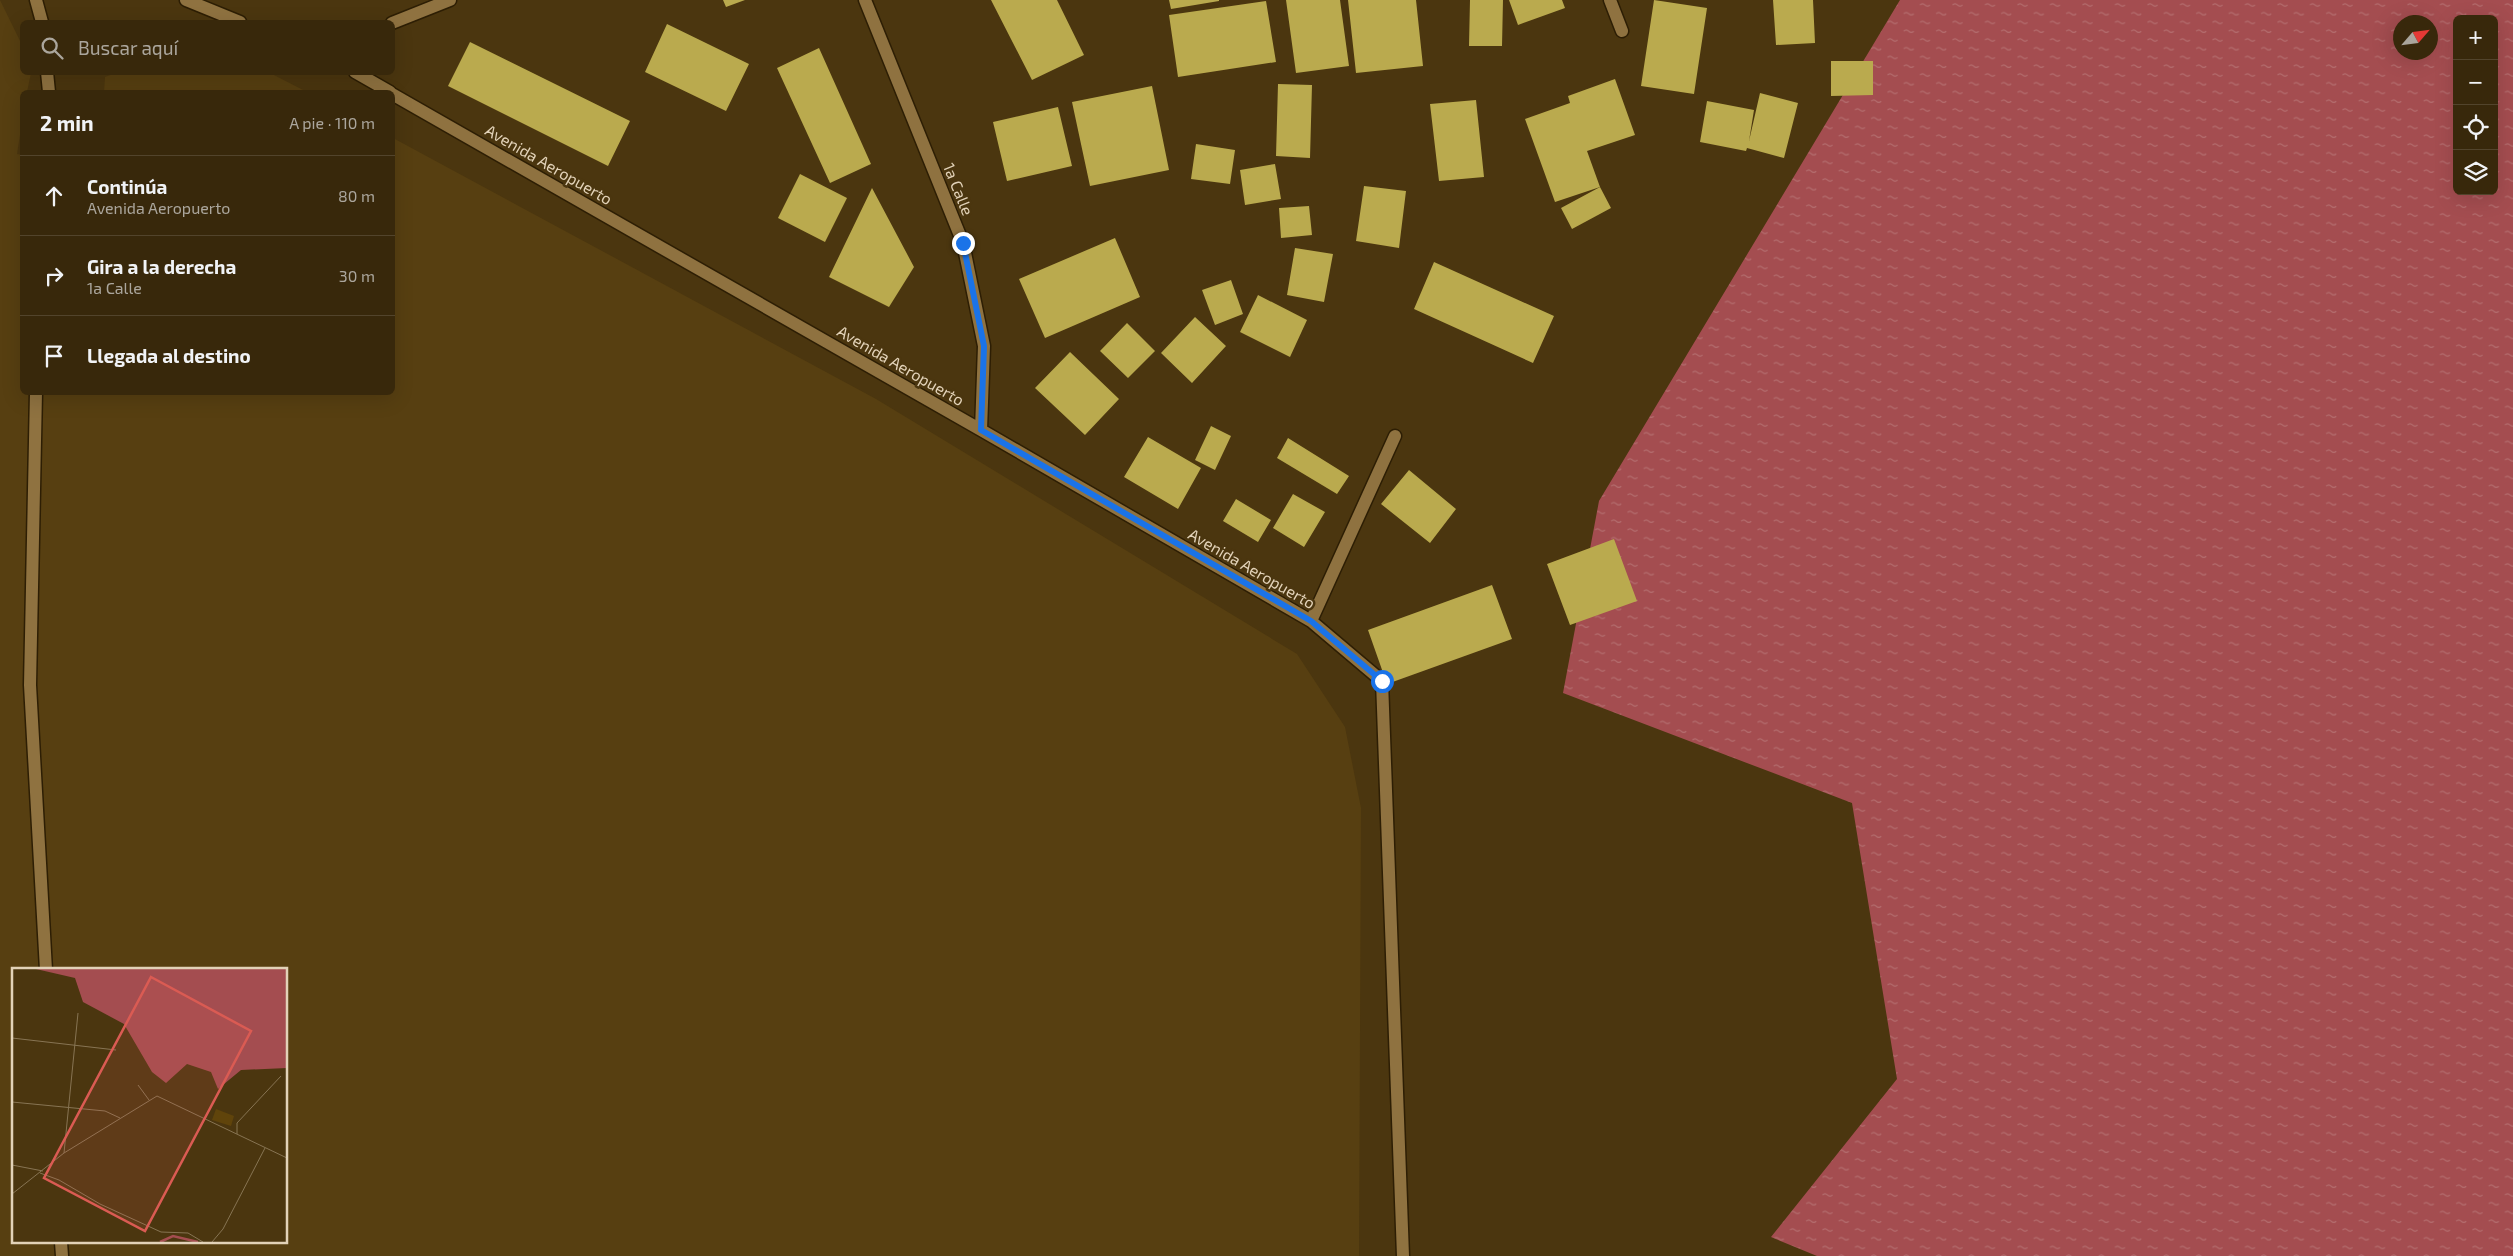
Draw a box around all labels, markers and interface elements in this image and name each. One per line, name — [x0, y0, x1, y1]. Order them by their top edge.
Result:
north arrow — [2393, 15, 2438, 60]
map controls — [2453, 15, 2498, 195]
button: + — [2453, 15, 2498, 60]
search box — [20, 20, 395, 75]
icon: search — [38, 34, 66, 62]
text: Buscar aquí — [78, 36, 178, 59]
button: − — [2453, 60, 2498, 105]
button: locate — [2453, 105, 2498, 150]
text: 2 min — [40, 110, 94, 135]
text: A pie · 110 m — [289, 113, 375, 132]
street label: Avenida Aeropuerto — [482, 120, 616, 208]
button: layers — [2453, 150, 2498, 195]
street label: 1a Calle — [940, 160, 978, 218]
text: Continúa — [87, 175, 167, 198]
icon: ahead — [40, 182, 68, 210]
text: 80 m — [338, 186, 375, 205]
text: Avenida Aeropuerto — [87, 198, 230, 217]
route end — [952, 232, 975, 255]
text: Gira a la derecha — [87, 255, 236, 278]
icon: right — [40, 262, 68, 290]
text: 30 m — [339, 266, 375, 285]
text: 1a Calle — [87, 278, 142, 297]
street label: Avenida Aeropuerto — [834, 321, 968, 409]
icon: arrive — [40, 342, 68, 370]
text: Llegada al destino — [87, 344, 251, 367]
street label: Avenida Aeropuerto — [1185, 524, 1319, 612]
route start — [1371, 670, 1394, 693]
inset map — [12, 968, 288, 1244]

